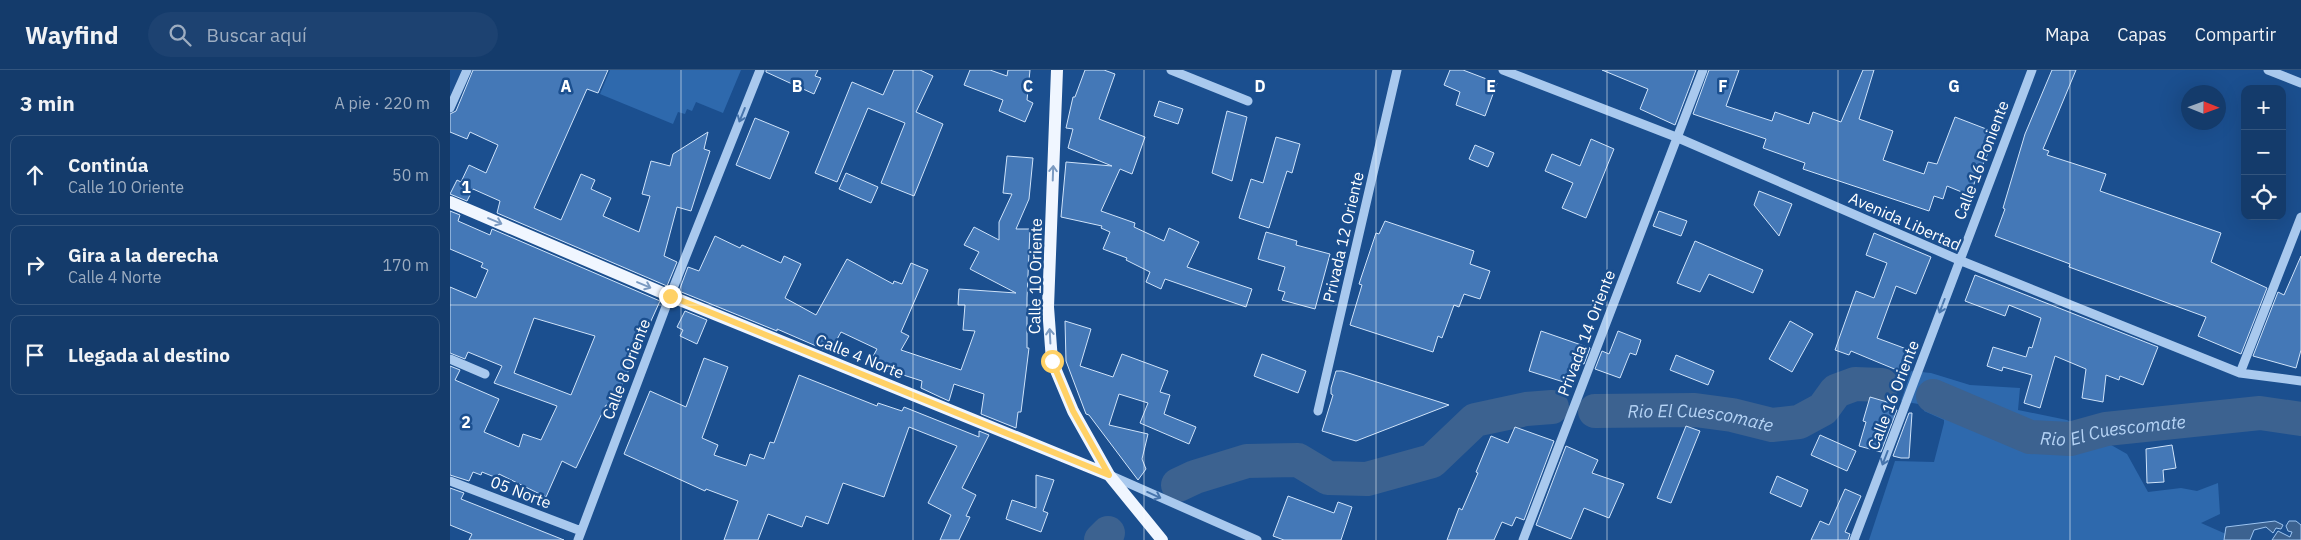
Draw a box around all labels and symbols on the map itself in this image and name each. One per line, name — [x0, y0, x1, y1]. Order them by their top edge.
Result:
text: A — [561, 76, 572, 96]
text: B — [792, 76, 803, 96]
text: C — [1023, 76, 1033, 96]
text: D — [1254, 76, 1266, 96]
text: E — [1486, 76, 1496, 96]
text: F — [1718, 76, 1728, 96]
text: G — [1948, 76, 1960, 96]
north arrow — [2181, 85, 2226, 130]
street label: Calle 16 Poniente — [1949, 97, 2013, 223]
one-way arrow — [737, 107, 746, 122]
one-way arrow — [1049, 165, 1058, 181]
street label: Privada 12 Oriente — [1318, 169, 1368, 304]
text: 1 — [461, 177, 471, 197]
street label: Avenida Libertad — [1846, 187, 1964, 255]
one-way arrow — [487, 217, 502, 226]
street label: Calle 10 Oriente — [1024, 218, 1046, 334]
street label: Privada 14 Oriente — [1553, 267, 1619, 399]
one-way arrow — [636, 280, 651, 290]
route end — [659, 285, 682, 308]
one-way arrow — [1937, 298, 1946, 313]
street label: Calle 8 Oriente — [598, 316, 654, 422]
one-way arrow — [1046, 328, 1055, 344]
street label: Calle 4 Norte — [813, 329, 907, 383]
street label: Calle 16 Oriente — [1863, 337, 1923, 453]
route start — [1041, 350, 1064, 373]
water label: Rio El Cuescomate — [1627, 398, 1776, 436]
water label: Rio El Cuescomate — [2039, 409, 2187, 450]
text: 2 — [461, 412, 471, 432]
one-way arrow — [1880, 450, 1889, 465]
street label: 05 Norte — [488, 471, 554, 513]
one-way arrow — [1146, 490, 1161, 500]

